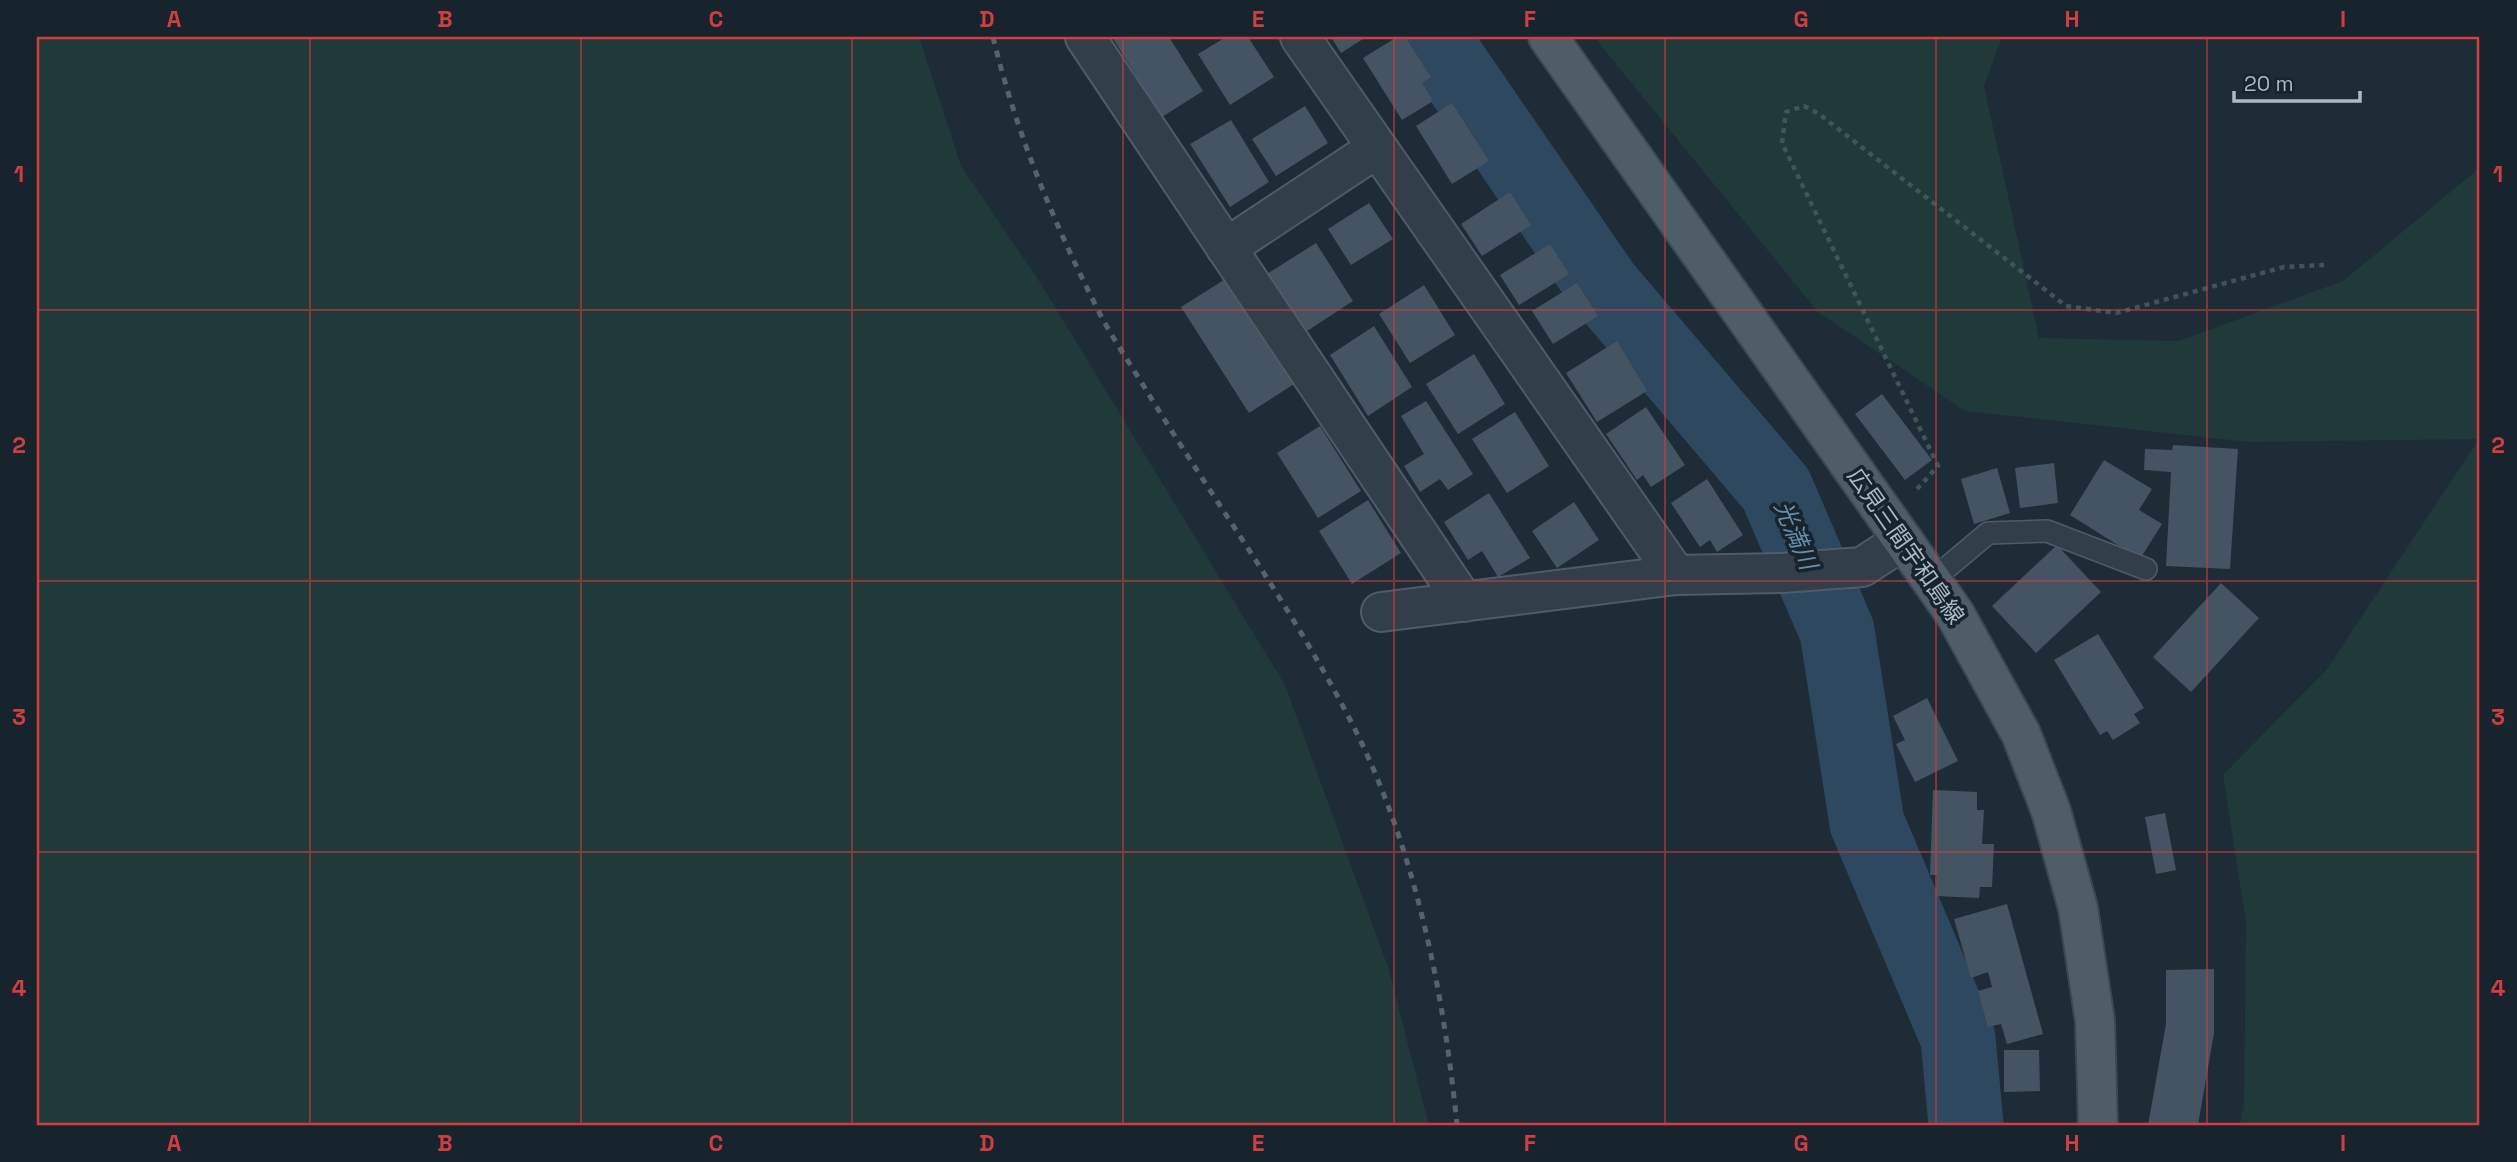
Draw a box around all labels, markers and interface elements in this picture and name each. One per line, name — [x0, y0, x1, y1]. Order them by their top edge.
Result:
text: A — [167, 4, 182, 34]
text: B — [437, 4, 453, 34]
text: C — [709, 4, 723, 34]
text: D — [979, 4, 995, 34]
text: E — [1252, 4, 1264, 34]
text: F — [1524, 4, 1536, 34]
text: G — [1793, 4, 1809, 34]
text: H — [2064, 4, 2080, 34]
text: I — [2340, 4, 2346, 34]
scale bar — [2234, 60, 2360, 104]
text: 20 m — [2244, 70, 2294, 97]
text: 1 — [14, 159, 24, 189]
text: 1 — [2493, 159, 2503, 189]
text: 2 — [12, 430, 26, 460]
text: 2 — [2491, 430, 2505, 460]
street label: 広見三間宇和島線 — [1841, 462, 1971, 630]
water label: 光満川 — [1768, 496, 1826, 577]
text: 3 — [12, 702, 26, 732]
text: 3 — [2491, 702, 2505, 732]
text: 4 — [12, 973, 27, 1003]
text: 4 — [2491, 973, 2506, 1003]
text: A — [167, 1128, 182, 1158]
text: B — [437, 1128, 453, 1158]
text: C — [709, 1128, 723, 1158]
text: D — [979, 1128, 995, 1158]
text: E — [1252, 1128, 1264, 1158]
text: F — [1524, 1128, 1536, 1158]
text: G — [1793, 1128, 1809, 1158]
text: H — [2064, 1128, 2080, 1158]
text: I — [2340, 1128, 2346, 1158]

